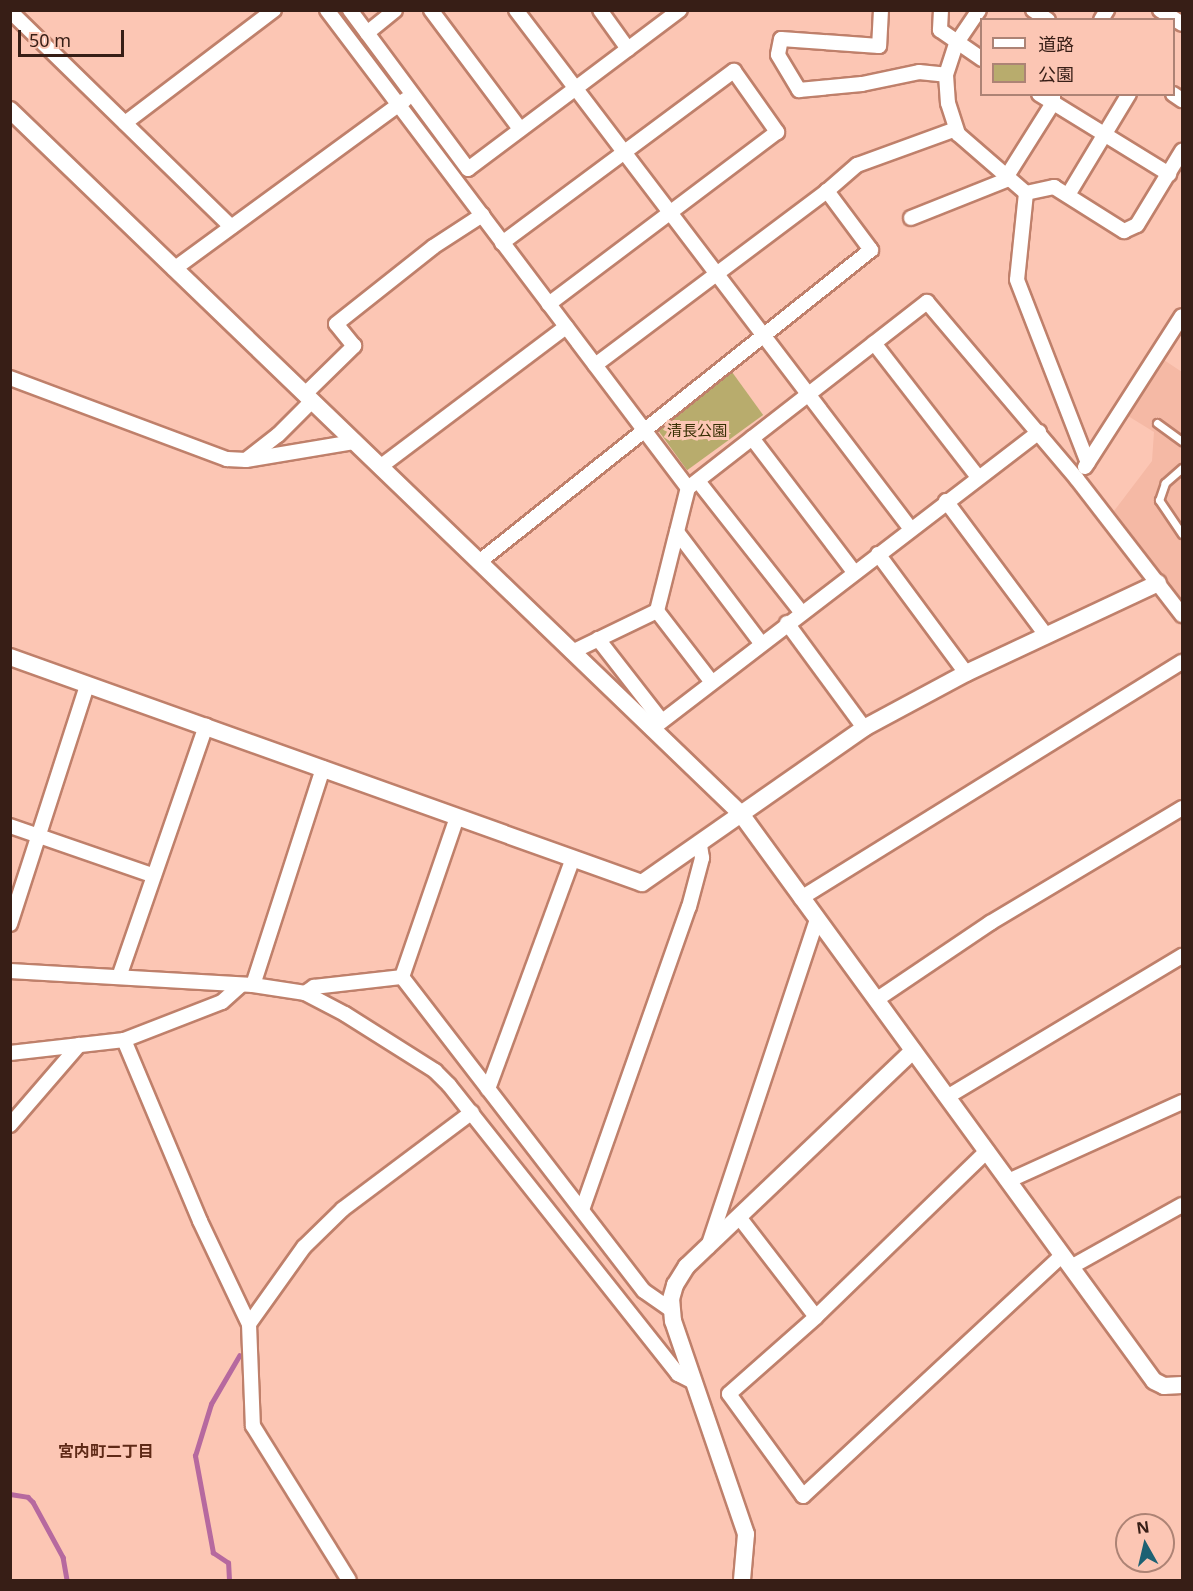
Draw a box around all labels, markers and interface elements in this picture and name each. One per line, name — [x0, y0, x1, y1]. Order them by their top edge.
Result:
scale bar — [21, 18, 128, 56]
legend — [980, 18, 1175, 96]
text: 50 m — [29, 28, 71, 52]
text: 道路 — [1038, 32, 1074, 56]
text: 公園 — [1038, 62, 1074, 86]
park label: 清長公園 — [667, 422, 727, 440]
district label: 宮内町二丁目 — [58, 1441, 154, 1461]
north arrow — [1115, 1513, 1175, 1573]
text: N — [1135, 1515, 1151, 1539]

